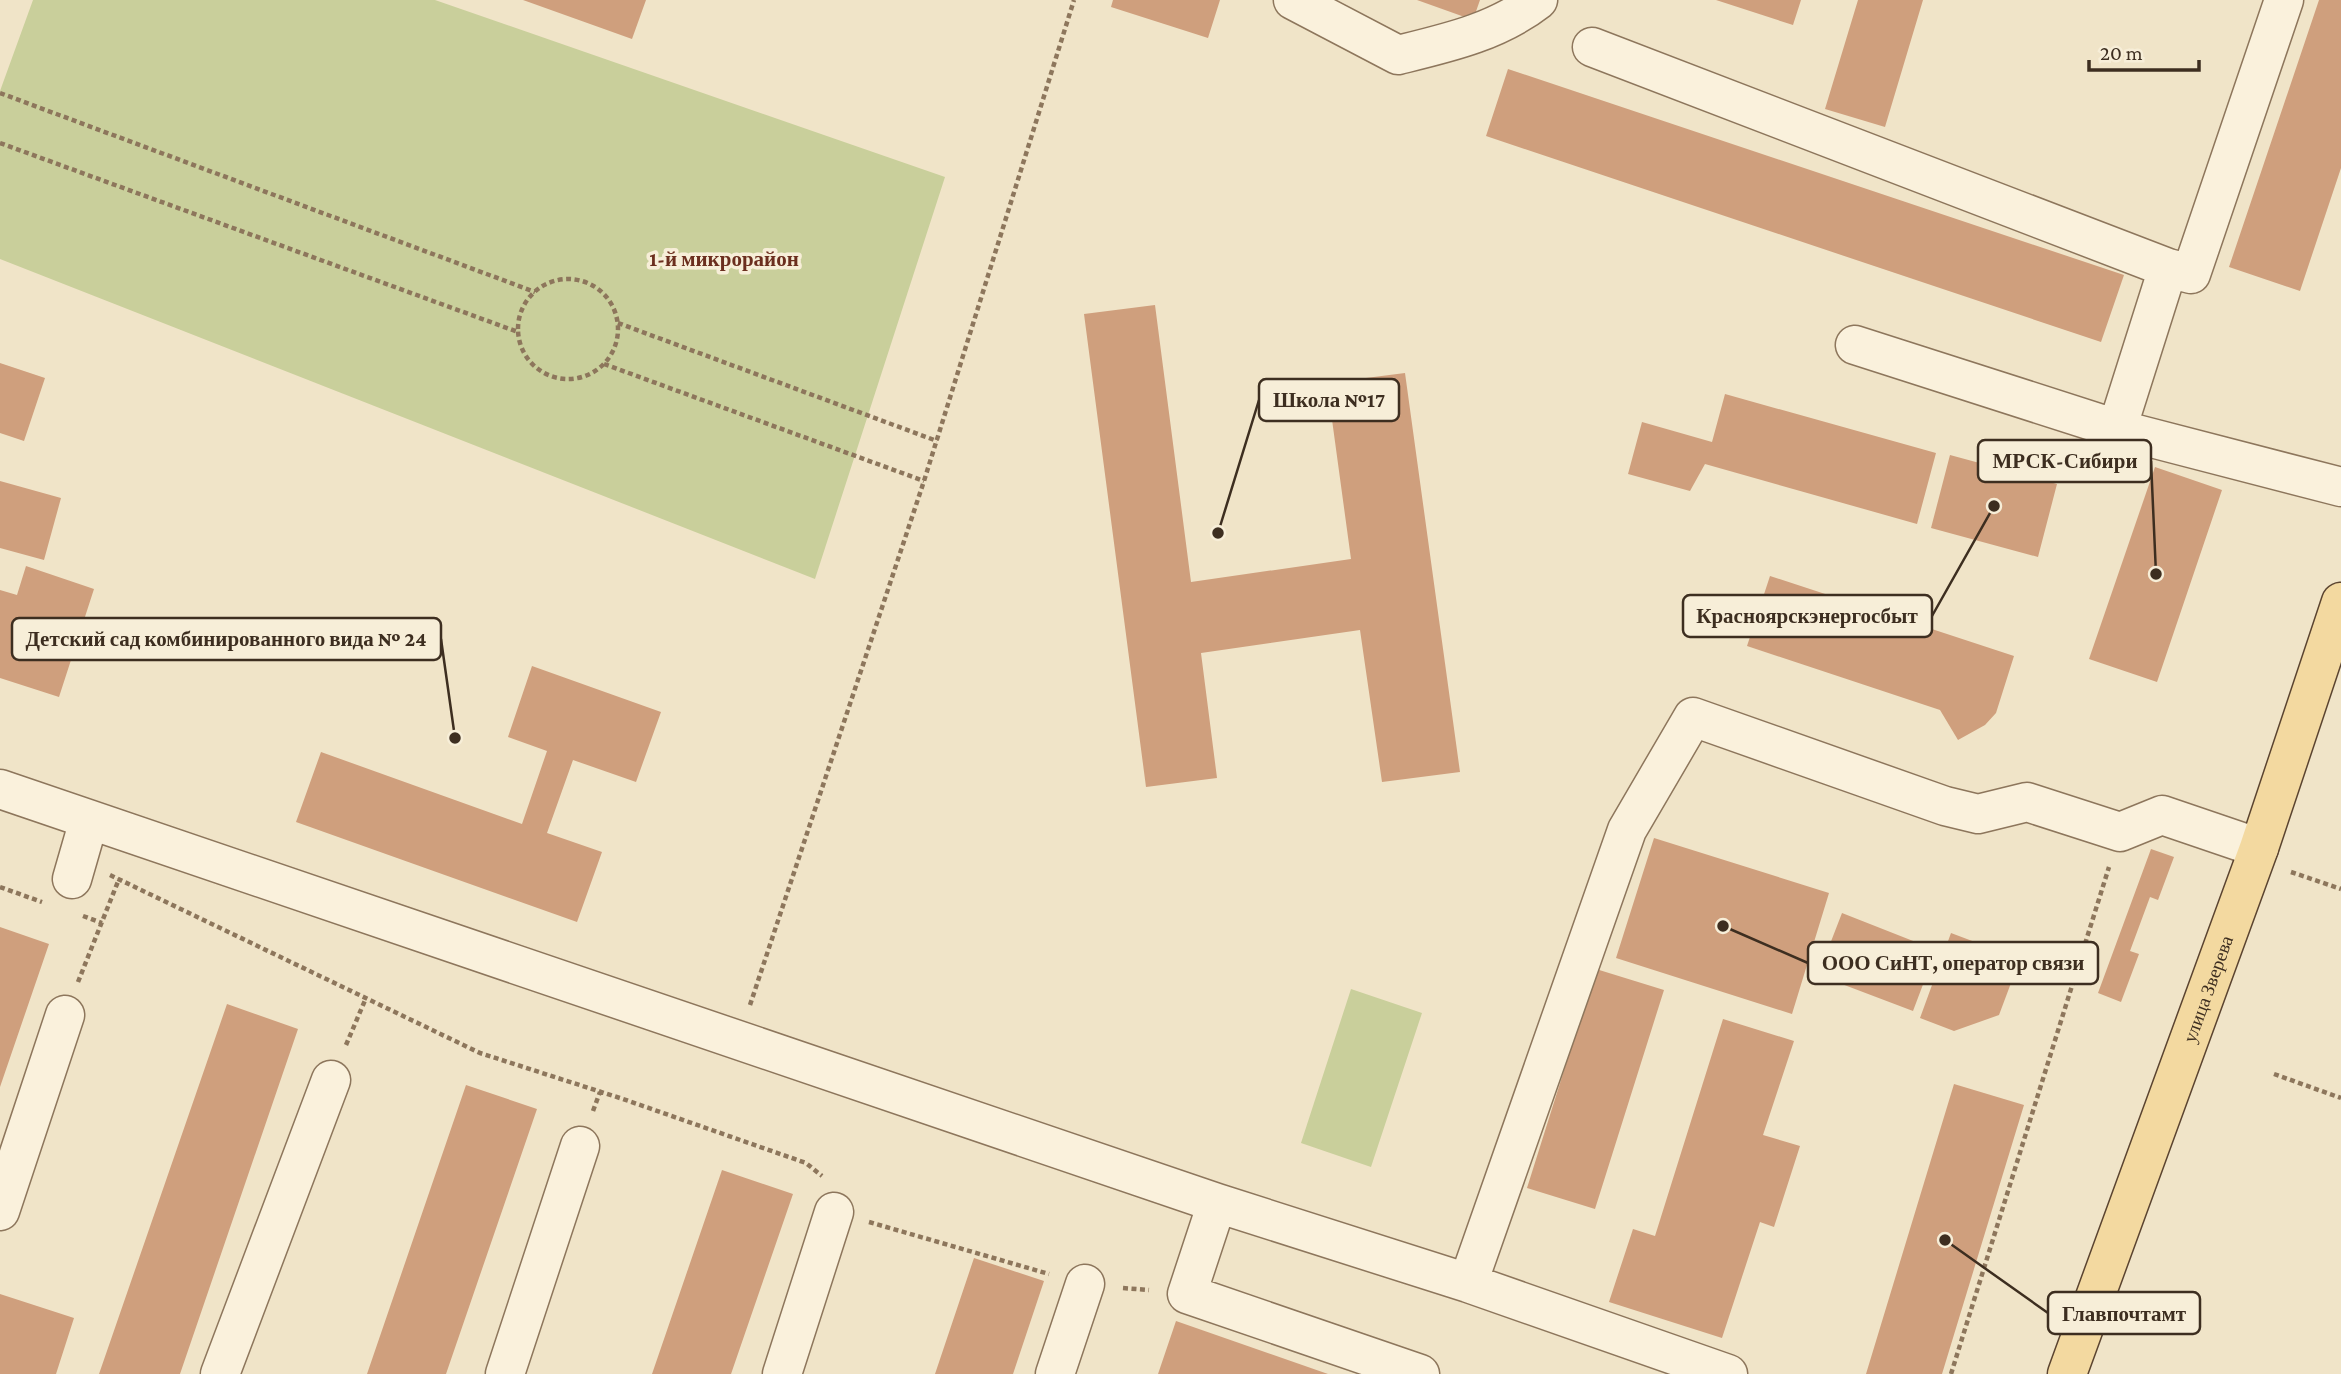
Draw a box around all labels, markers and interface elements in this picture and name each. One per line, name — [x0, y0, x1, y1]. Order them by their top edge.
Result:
scale bar — [2089, 28, 2199, 72]
text: 20 m — [2100, 41, 2143, 65]
district label: 1-й микрорайон — [649, 247, 799, 271]
callout: Школа №17 — [1259, 379, 1399, 421]
text: Школа №17 — [1273, 388, 1385, 412]
callout: МРСК-Сибири — [1978, 440, 2151, 482]
text: МРСК-Сибири — [1993, 449, 2137, 473]
callout: Красноярскэнергосбыт — [1683, 595, 1932, 637]
text: Красноярскэнергосбыт — [1696, 604, 1918, 628]
callout: Детский сад комбинированного вида № 24 — [12, 618, 441, 660]
text: Детский сад комбинированного вида № 24 — [25, 627, 427, 651]
street label: улица Зверева — [2179, 932, 2237, 1045]
callout: ООО СиНТ, оператор связи — [1808, 942, 2098, 984]
text: ООО СиНТ, оператор связи — [1822, 951, 2084, 975]
callout: Главпочтамт — [2048, 1292, 2200, 1334]
text: Главпочтамт — [2062, 1302, 2187, 1326]

